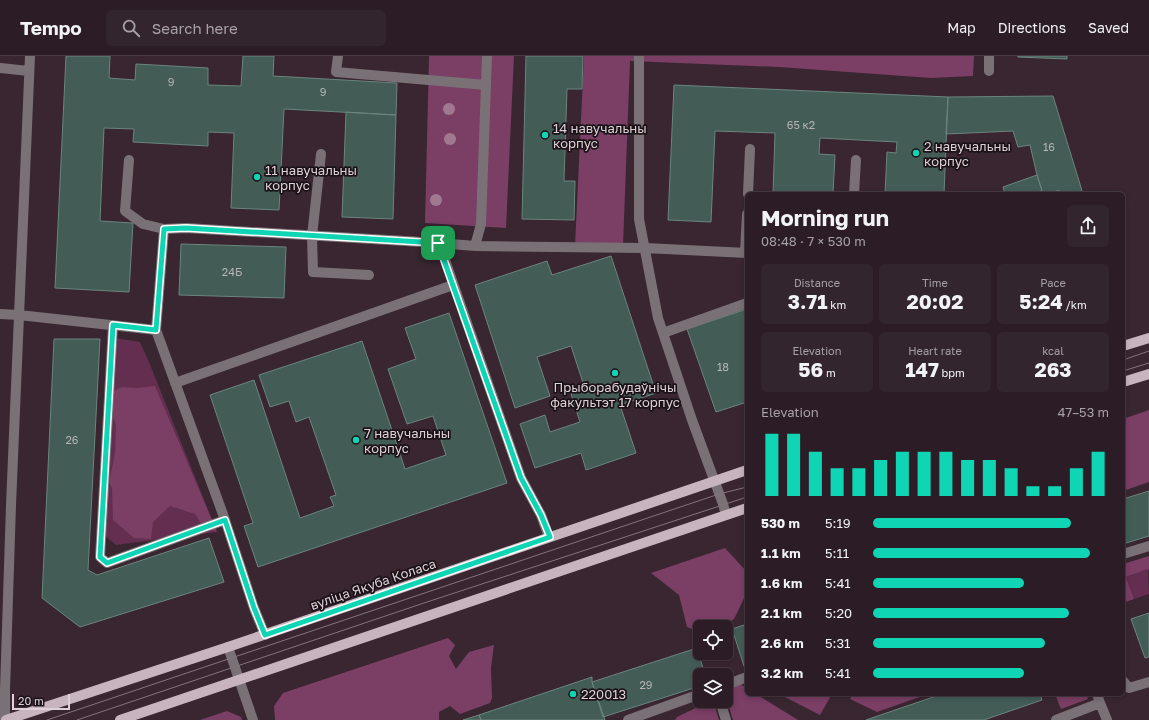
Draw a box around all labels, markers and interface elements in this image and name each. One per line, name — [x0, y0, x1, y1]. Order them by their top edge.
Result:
search box — [106, 10, 386, 46]
text: Tempo — [20, 16, 82, 39]
icon: search — [120, 17, 142, 39]
text: Search here — [152, 19, 238, 37]
text: Map — [947, 19, 976, 36]
text: Directions — [998, 19, 1066, 36]
text: Saved — [1088, 19, 1129, 36]
house number: 9 — [168, 75, 174, 88]
house number: 9 — [320, 85, 326, 98]
house number: 65 к2 — [787, 118, 815, 131]
place label: 14 навучальны корпус — [553, 120, 647, 151]
marker: 14 навучальны корпус — [540, 130, 550, 140]
place label: 2 навучальны корпус — [924, 138, 1011, 169]
house number: 16 — [1043, 140, 1055, 153]
marker: 2 навучальны корпус — [911, 148, 921, 158]
place label: 11 навучальны корпус — [265, 162, 357, 193]
marker: 11 навучальны корпус — [252, 172, 262, 182]
text: Morning run — [761, 204, 889, 231]
button: share — [1067, 205, 1109, 247]
pin — [421, 226, 455, 260]
icon: arrive — [427, 232, 449, 254]
text: 08:48 · 7 × 530 m — [761, 233, 866, 249]
house number: 24Б — [222, 265, 242, 278]
text: Distance — [794, 276, 840, 289]
text: Time — [922, 276, 948, 289]
text: Pace — [1040, 276, 1066, 289]
text: 3.71 — [788, 289, 828, 313]
text: 20:02 — [907, 289, 963, 313]
text: 5:24 — [1019, 289, 1063, 313]
text: km — [828, 298, 846, 311]
text: /km — [1063, 298, 1087, 311]
text: Elevation — [793, 344, 841, 357]
text: Heart rate — [908, 344, 962, 357]
text: kcal — [1042, 344, 1064, 357]
text: 56 — [798, 357, 823, 381]
text: 147 — [905, 357, 939, 381]
text: 263 — [1034, 357, 1072, 381]
house number: 18 — [717, 360, 729, 373]
text: m — [823, 366, 836, 379]
text: bpm — [939, 366, 965, 379]
marker: Прыборабудаўнічы факультэт 17 корпус — [610, 368, 620, 378]
place label: Прыборабудаўнічы факультэт 17 корпус — [550, 379, 680, 410]
text: Elevation — [761, 404, 819, 420]
text: 47–53 m — [1057, 404, 1109, 420]
place label: 7 навучальны корпус — [364, 425, 450, 456]
house number: 26 — [65, 433, 79, 446]
marker: 7 навучальны корпус — [351, 435, 361, 445]
text: 530 m — [761, 515, 800, 531]
text: 5:19 — [825, 515, 851, 531]
text: 1.1 km — [761, 545, 801, 561]
text: 5:11 — [825, 545, 849, 561]
street label: вуліца Якуба Коласа — [308, 555, 438, 613]
text: 1.6 km — [761, 575, 802, 591]
text: 5:41 — [825, 575, 851, 591]
text: 2.1 km — [761, 605, 802, 621]
text: 5:20 — [825, 605, 852, 621]
map controls — [693, 620, 733, 708]
button: locate — [693, 620, 733, 660]
text: 2.6 km — [761, 635, 804, 651]
text: 5:31 — [825, 635, 850, 651]
text: 3.2 km — [761, 665, 803, 681]
text: 5:41 — [825, 665, 851, 681]
button: layers — [693, 668, 733, 708]
house number: 29 — [639, 678, 653, 691]
place label: 220013 — [581, 686, 626, 702]
marker: 220013 — [568, 689, 578, 699]
scale bar — [12, 692, 70, 711]
text: 20 m — [18, 694, 44, 707]

